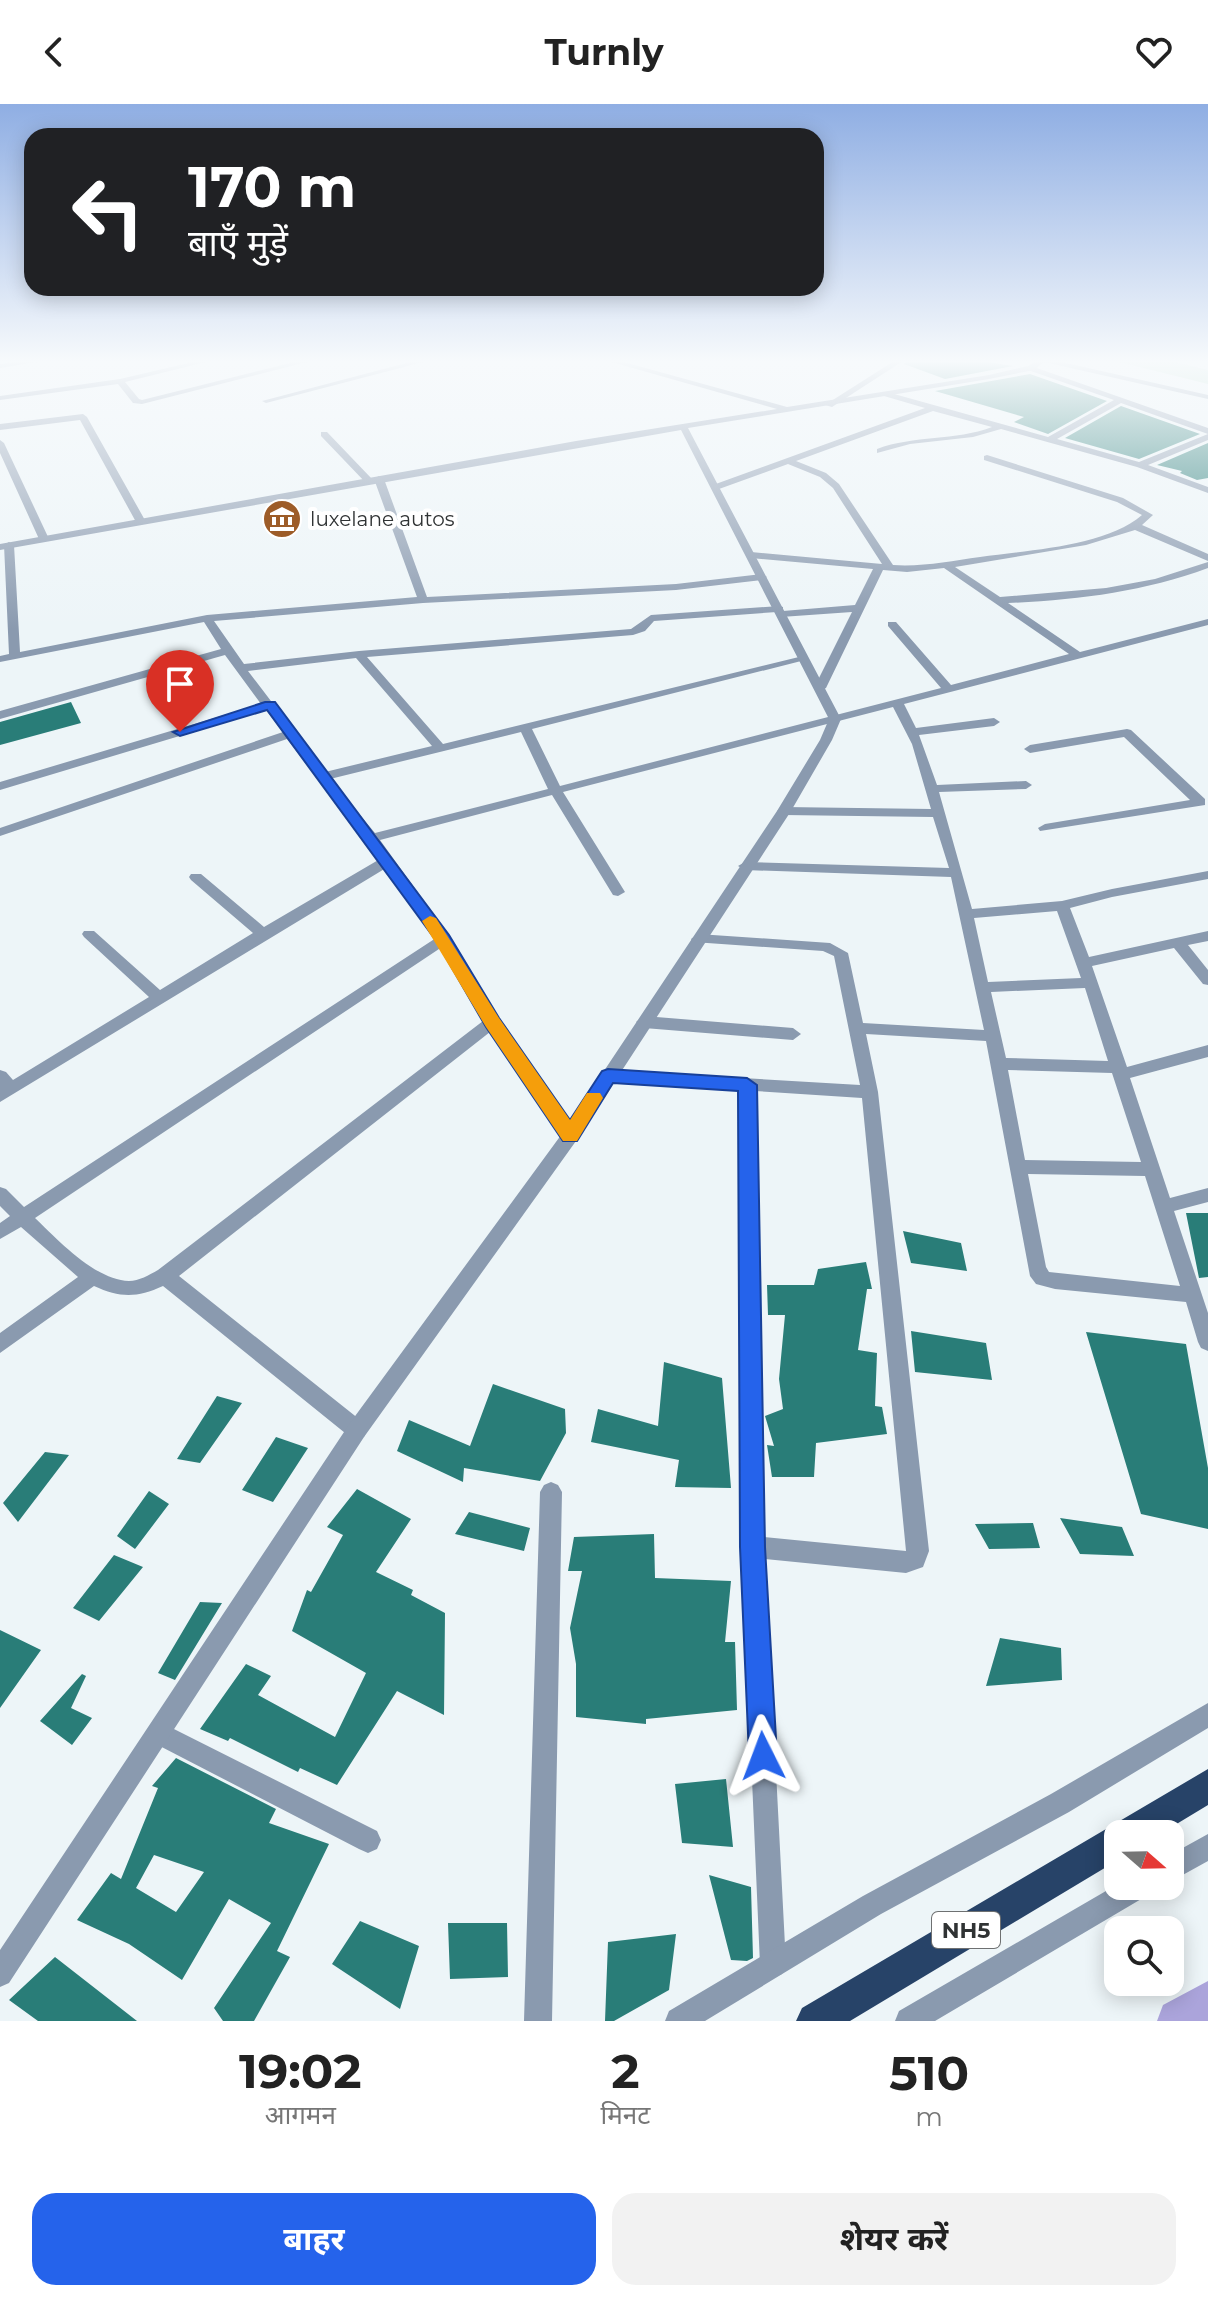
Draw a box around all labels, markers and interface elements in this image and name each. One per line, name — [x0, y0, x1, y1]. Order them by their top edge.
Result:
icon: back — [32, 30, 76, 74]
text: Turnly — [544, 30, 664, 74]
icon: heart — [1132, 30, 1176, 74]
text: 170 m — [188, 153, 356, 221]
icon: left — [56, 160, 160, 264]
text: बाएँ मुड़ें — [188, 221, 288, 265]
museum icon: luxelane autos — [261, 498, 303, 540]
place label: luxelane autos — [310, 507, 455, 531]
pin — [146, 650, 214, 732]
icon: arrive — [158, 662, 202, 706]
position arrow — [721, 1714, 805, 1798]
north arrow — [1104, 1820, 1184, 1900]
map controls — [1104, 1820, 1184, 1996]
road number: NH5 — [932, 1912, 1000, 1948]
button: search — [1104, 1916, 1184, 1996]
text: 19:02 — [239, 2042, 362, 2100]
text: 2 — [611, 2042, 640, 2100]
text: 510 — [889, 2044, 969, 2102]
text: आगमन — [265, 2099, 336, 2131]
text: मिनट — [600, 2099, 650, 2131]
text: m — [915, 2101, 943, 2133]
button: बाहर — [32, 2193, 596, 2285]
button: शेयर करें — [612, 2193, 1176, 2285]

